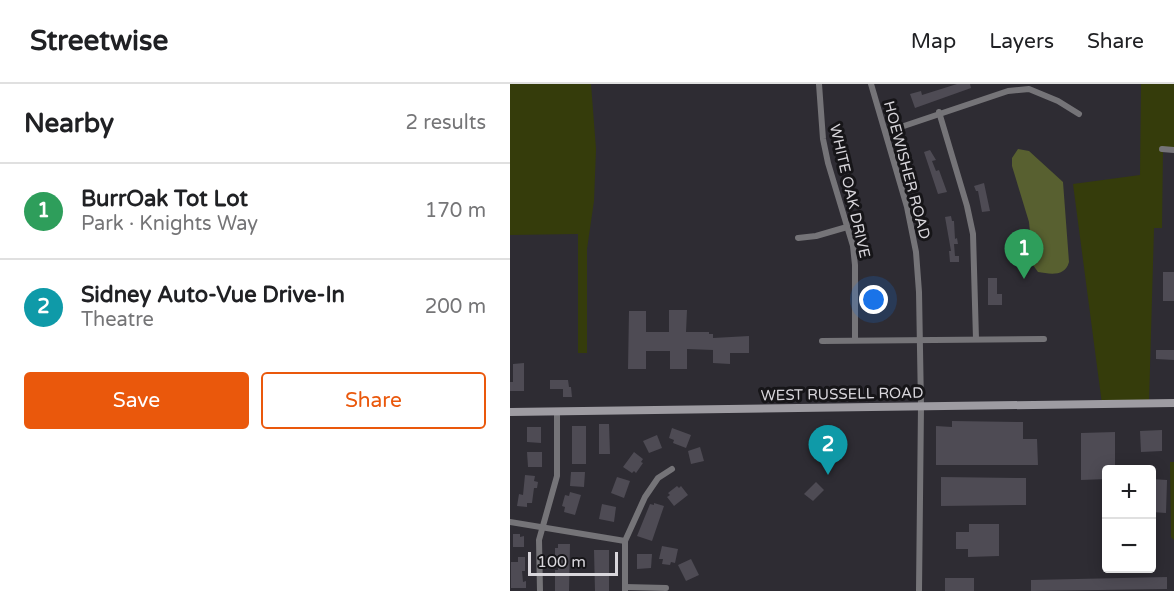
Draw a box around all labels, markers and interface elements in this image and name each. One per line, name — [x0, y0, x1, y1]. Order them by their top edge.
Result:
text: Streetwise — [30, 24, 168, 58]
text: Map — [911, 29, 956, 54]
text: Layers — [989, 29, 1054, 54]
text: Share — [1087, 29, 1144, 54]
street label: HOEWISHER ROAD — [880, 99, 934, 241]
text: Nearby — [24, 108, 114, 139]
text: 2 results — [406, 111, 486, 135]
street label: WHITE OAK DRIVE — [826, 122, 874, 260]
text: BurrOak Tot Lot — [81, 186, 248, 212]
text: 1 — [37, 199, 50, 223]
text: 170 m — [425, 199, 486, 223]
text: Park · Knights Way — [81, 212, 258, 236]
pin: 1 — [1004, 230, 1044, 279]
text: Sidney Auto-Vue Drive-In — [81, 282, 345, 308]
your location — [859, 285, 888, 314]
text: 2 — [37, 295, 50, 319]
text: 200 m — [425, 295, 486, 319]
text: Theatre — [81, 308, 154, 332]
button: Save — [24, 372, 249, 429]
button: Share — [261, 372, 486, 429]
street label: WEST RUSSELL ROAD — [760, 384, 924, 404]
pin: 2 — [808, 426, 848, 475]
map controls — [1102, 465, 1156, 573]
button: + — [1102, 465, 1156, 519]
button: − — [1102, 519, 1156, 573]
scale bar — [528, 549, 618, 576]
text: 100 m — [537, 552, 586, 572]

